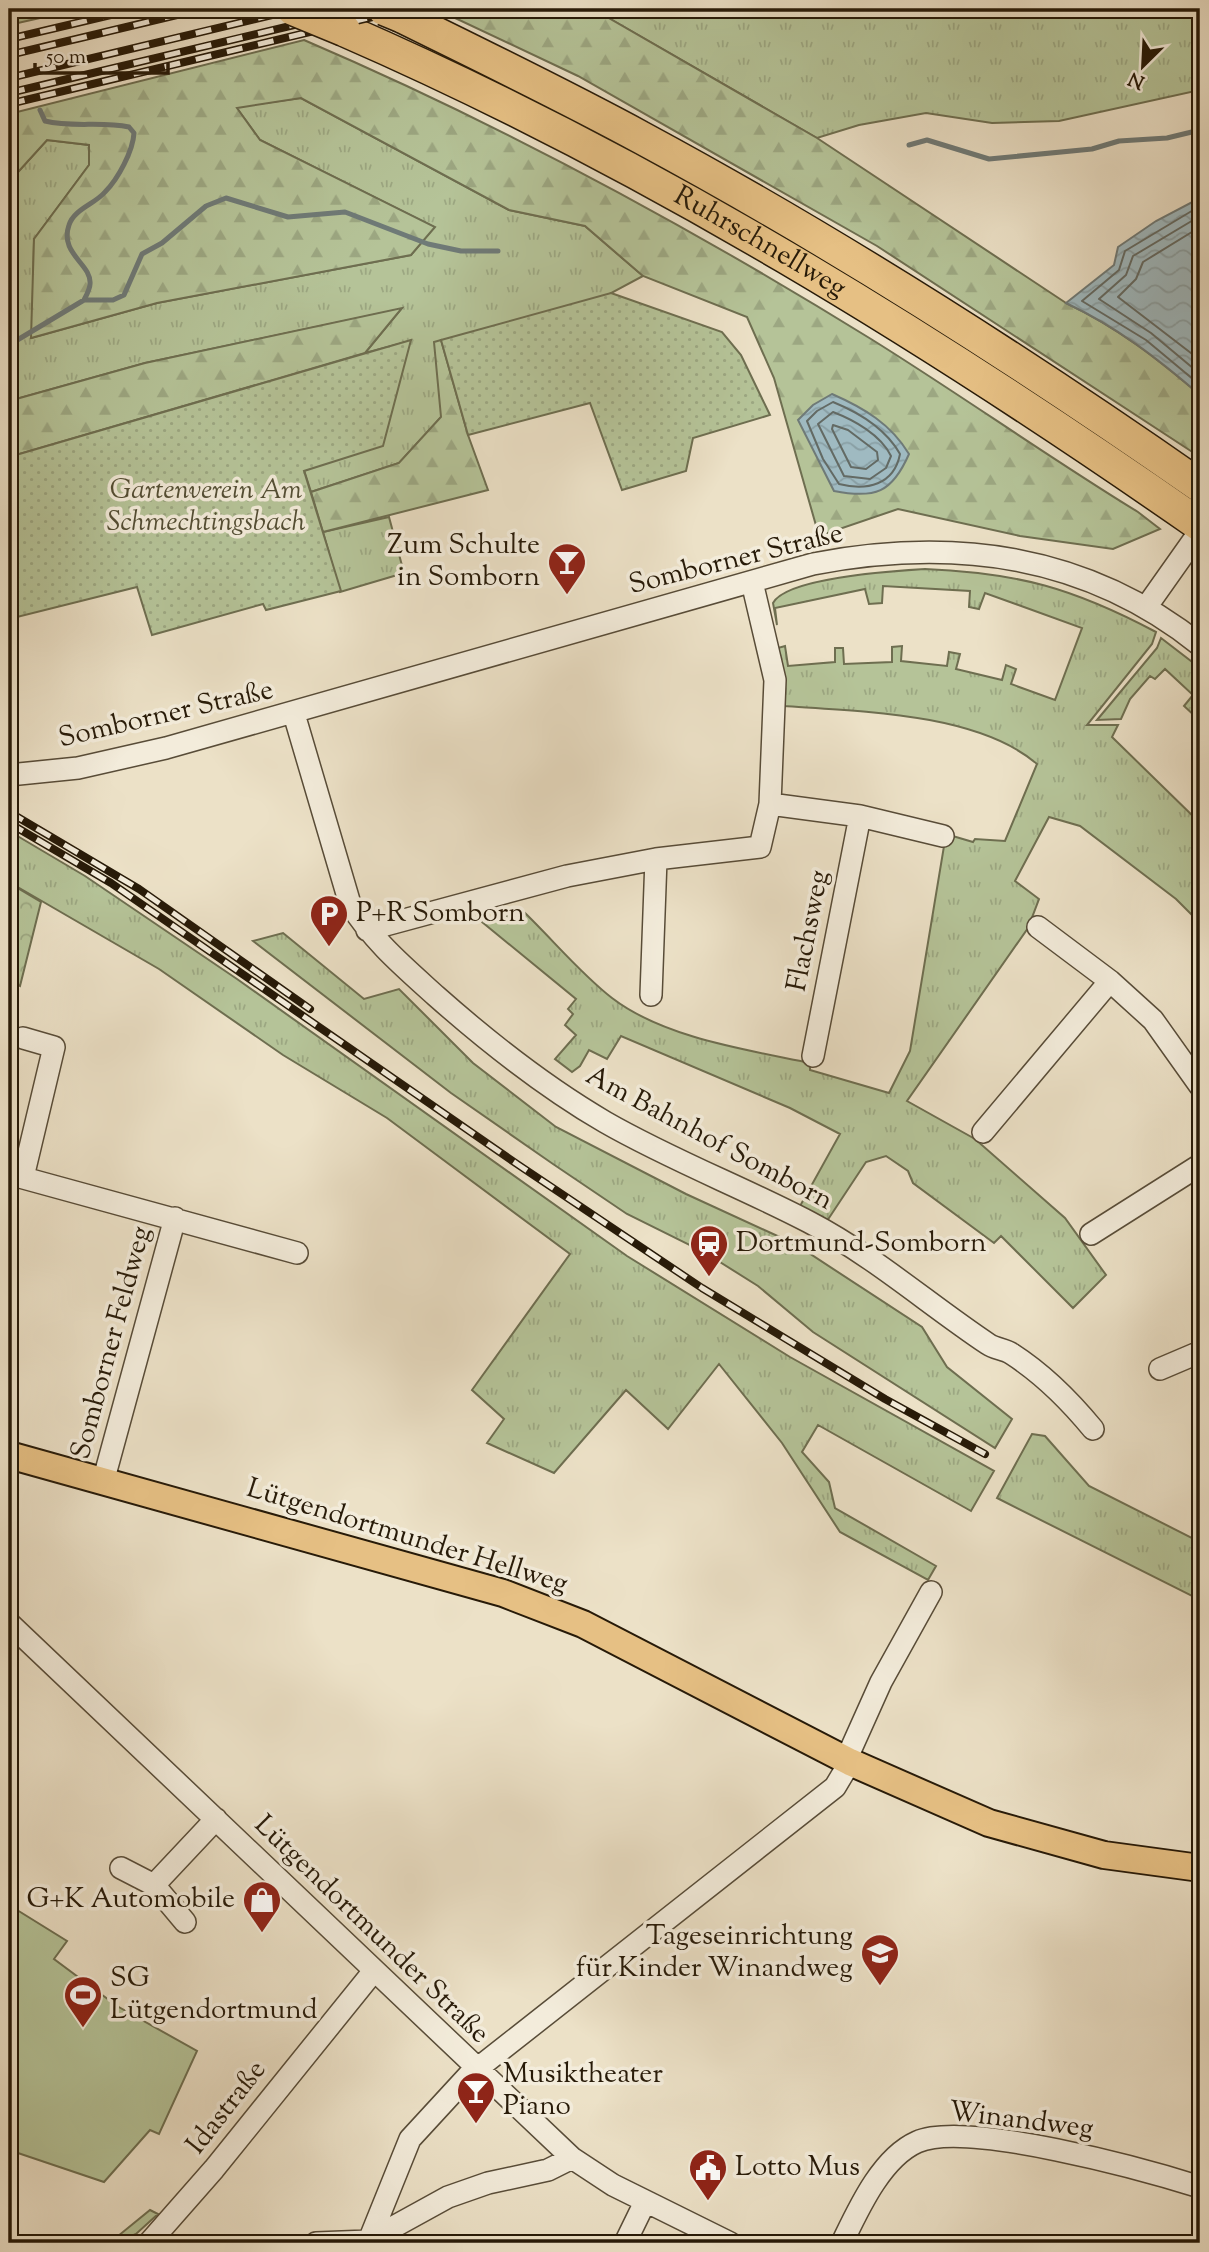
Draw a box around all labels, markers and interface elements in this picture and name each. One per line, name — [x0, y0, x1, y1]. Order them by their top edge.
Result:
scale bar — [35, 32, 168, 76]
north arrow — [1108, 32, 1178, 102]
text: 50 m — [45, 43, 86, 73]
text: N — [1125, 64, 1150, 95]
street label: Ruhrschnellweg — [666, 177, 853, 309]
park label: Gartenverein Am Schmechtingsbach — [107, 471, 306, 543]
street label: Somborner Straße — [625, 514, 847, 606]
place label: Zum Schulte in Somborn — [387, 526, 540, 598]
bar icon: Zum Schulte in Somborn — [546, 541, 588, 596]
street label: Somborner Straße — [55, 671, 277, 759]
street label: Flachsweg — [778, 867, 840, 995]
parking icon: P+R Somborn — [308, 893, 350, 948]
place label: P+R Somborn — [356, 894, 525, 934]
street label: Am Bahnhof Somborn — [578, 1057, 840, 1221]
street label: Somborner Feldweg — [62, 1222, 162, 1464]
station icon: Dortmund-Somborn — [688, 1223, 730, 1278]
place label: Dortmund-Somborn — [736, 1224, 986, 1264]
street label: Lütgendortmunder Hellweg — [241, 1469, 573, 1605]
street label: Lütgendortmunder Straße — [244, 1806, 498, 2054]
shop icon: G+K Automobile — [241, 1879, 283, 1934]
place label: G+K Automobile — [27, 1880, 235, 1920]
place label: Tageseinrichtung für Kinder Winandweg — [576, 1917, 853, 1989]
school or university icon: Tageseinrichtung für Kinder Winandweg — [859, 1932, 901, 1987]
place label: SG Lütgendortmund — [110, 1959, 318, 2031]
sports icon: SG Lütgendortmund — [62, 1974, 104, 2029]
street label: Idastraße — [177, 2052, 277, 2164]
place label: Musiktheater Piano — [503, 2055, 663, 2127]
bar icon: Musiktheater Piano — [455, 2070, 497, 2125]
street label: Winandweg — [946, 2092, 1096, 2150]
public building icon: Lotto Mus — [687, 2147, 729, 2202]
place label: Lotto Mus — [735, 2148, 860, 2188]

